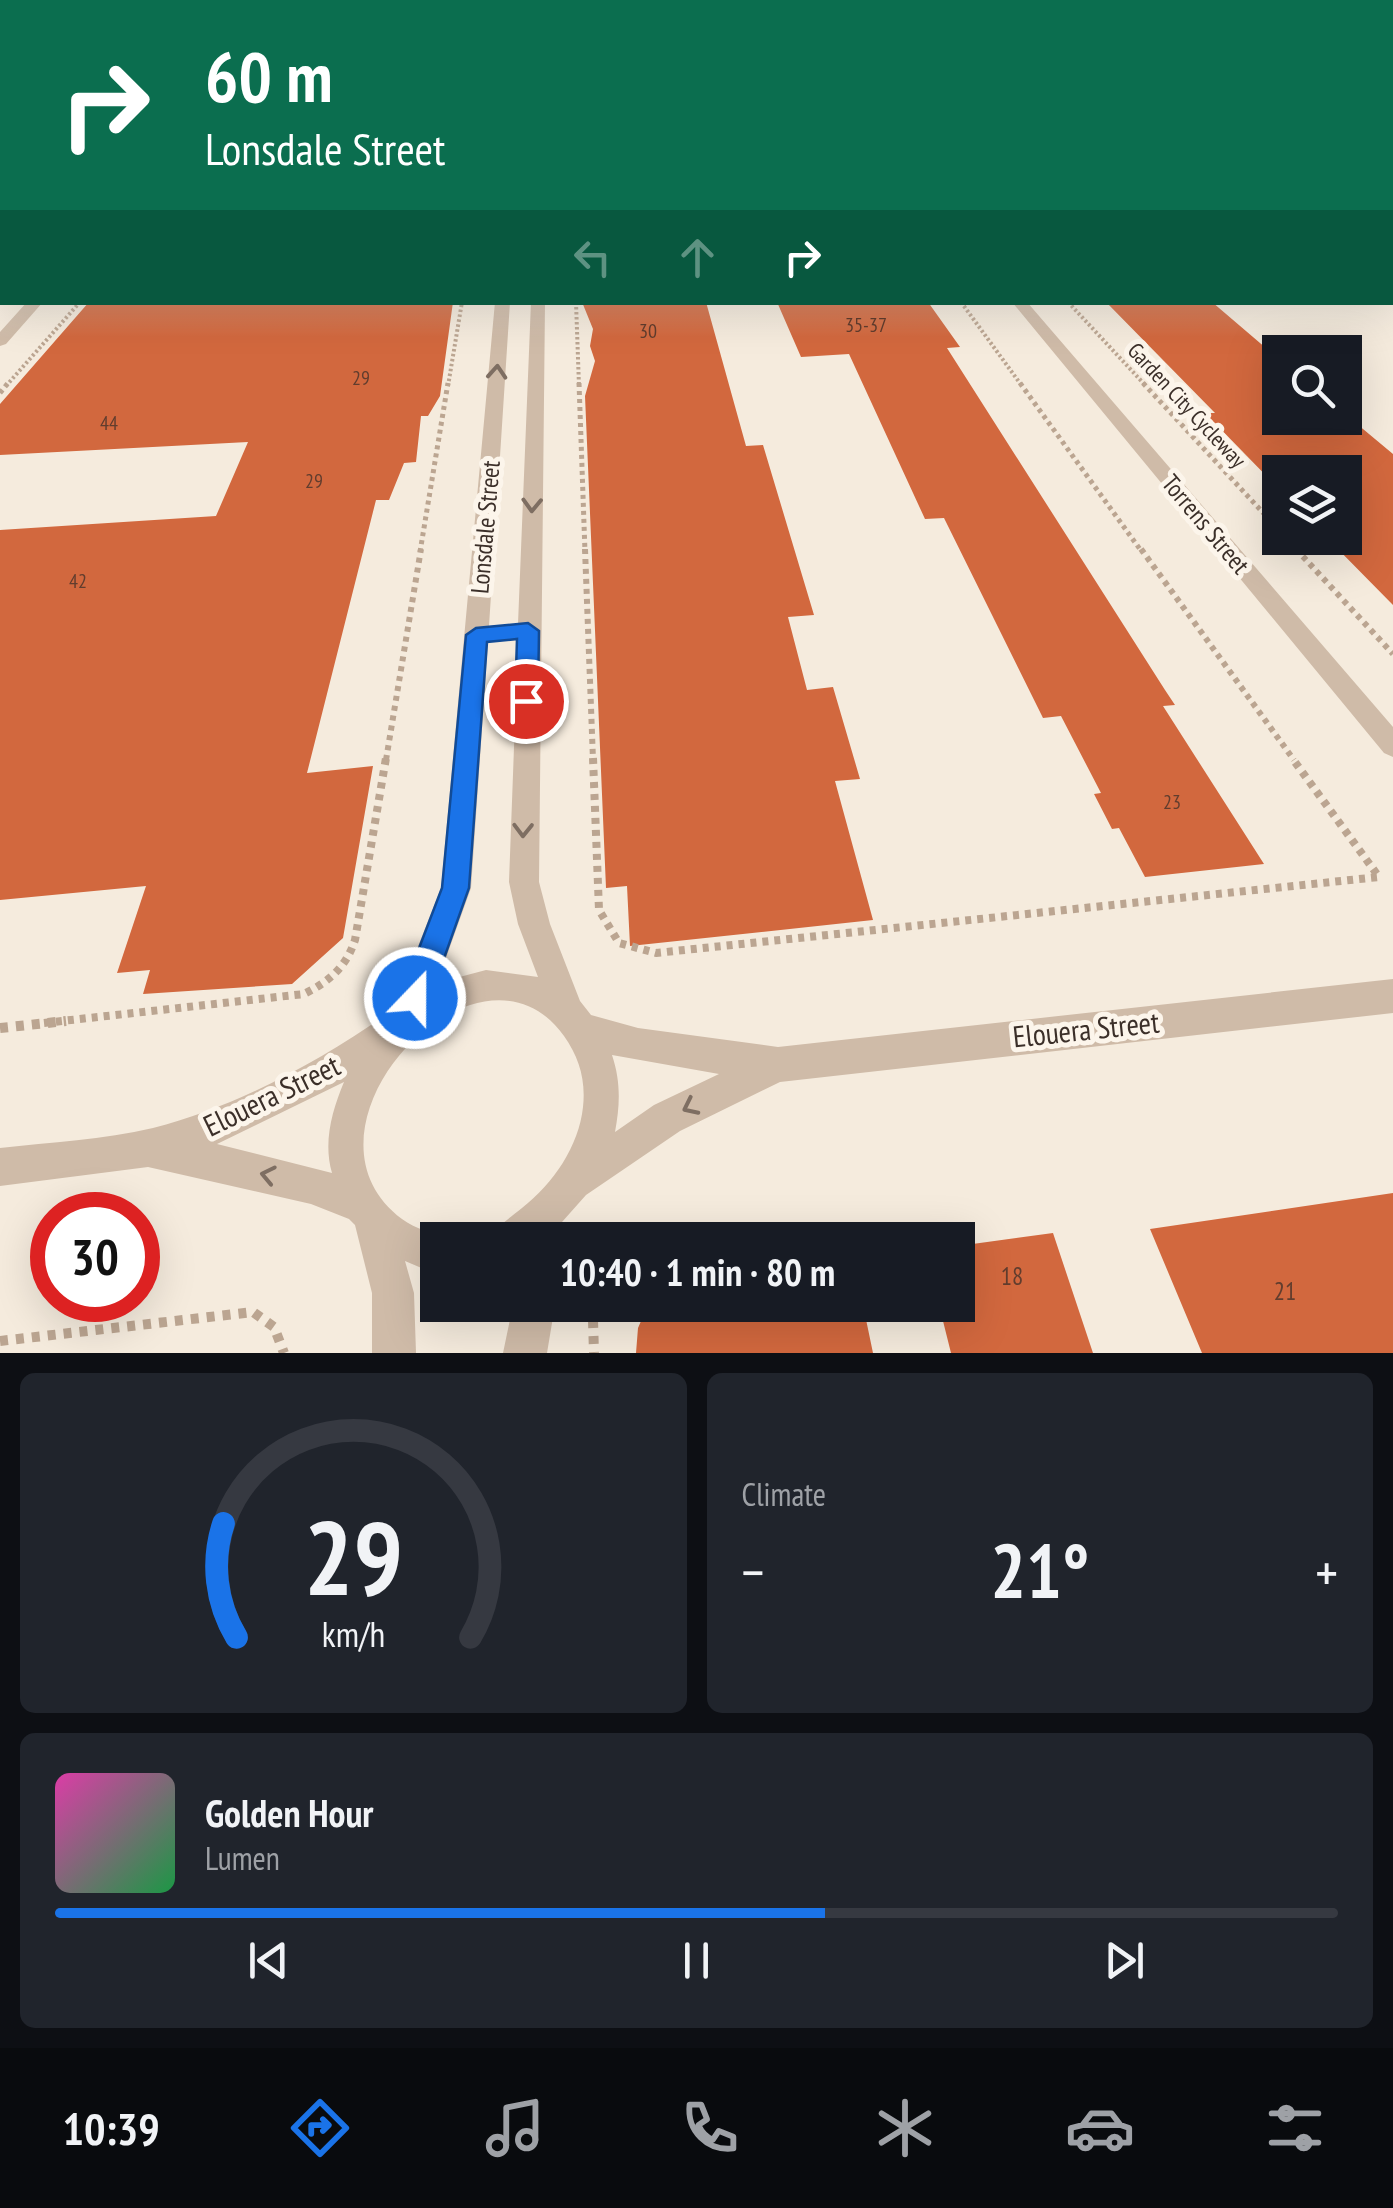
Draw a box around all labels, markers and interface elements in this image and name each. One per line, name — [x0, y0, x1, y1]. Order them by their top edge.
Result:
text: 60 m — [205, 31, 333, 121]
icon: right — [40, 40, 170, 170]
text: Lonsdale Street — [205, 119, 445, 177]
icon: left — [565, 230, 620, 285]
icon: ahead — [670, 230, 725, 285]
icon: right — [775, 230, 830, 285]
house number: 35-37 — [845, 312, 887, 338]
house number: 30 — [639, 318, 657, 344]
map controls — [1262, 335, 1362, 555]
button: search — [1262, 335, 1362, 435]
street label: Garden City Cycleway — [1122, 337, 1253, 474]
one-way arrow — [486, 364, 508, 380]
house number: 29 — [352, 365, 370, 391]
house number: 44 — [100, 410, 118, 436]
button: layers — [1262, 455, 1362, 555]
street label: Lonsdale Street — [463, 459, 507, 595]
house number: 29 — [305, 468, 323, 494]
street label: Torrens Street — [1155, 468, 1257, 580]
one-way arrow — [522, 497, 543, 513]
house number: 42 — [69, 568, 87, 594]
pin — [484, 659, 569, 744]
icon: arrive — [499, 674, 554, 729]
house number: 23 — [1163, 789, 1181, 815]
one-way arrow — [513, 822, 534, 838]
position arrow — [363, 946, 467, 1050]
street label: Elouera Street — [1011, 1001, 1162, 1056]
street label: Elouera Street — [197, 1045, 347, 1144]
one-way arrow — [683, 1095, 701, 1114]
one-way arrow — [260, 1166, 277, 1187]
speed limit sign: 30 — [30, 1192, 160, 1322]
text: 10:40 · 1 min · 80 m — [560, 1247, 835, 1296]
house number: 18 — [1001, 1260, 1023, 1292]
house number: 21 — [1274, 1275, 1296, 1307]
text: Climate — [742, 1473, 826, 1515]
text: 29 — [304, 1489, 403, 1624]
text: 21° — [990, 1522, 1089, 1619]
text: − — [742, 1536, 764, 1607]
text: + — [1315, 1536, 1338, 1607]
text: km/h — [322, 1611, 385, 1657]
text: Golden Hour — [205, 1788, 374, 1837]
text: Lumen — [205, 1837, 280, 1879]
icon: previous — [241, 1933, 296, 1988]
icon: pause — [669, 1933, 724, 1988]
icon: next — [1097, 1933, 1152, 1988]
icon: directions — [285, 2093, 355, 2163]
icon: music — [480, 2093, 550, 2163]
icon: phone — [675, 2093, 745, 2163]
icon: climate — [870, 2093, 940, 2163]
icon: car — [1065, 2093, 1135, 2163]
icon: filters — [1260, 2093, 1330, 2163]
text: 10:39 — [63, 2099, 160, 2157]

